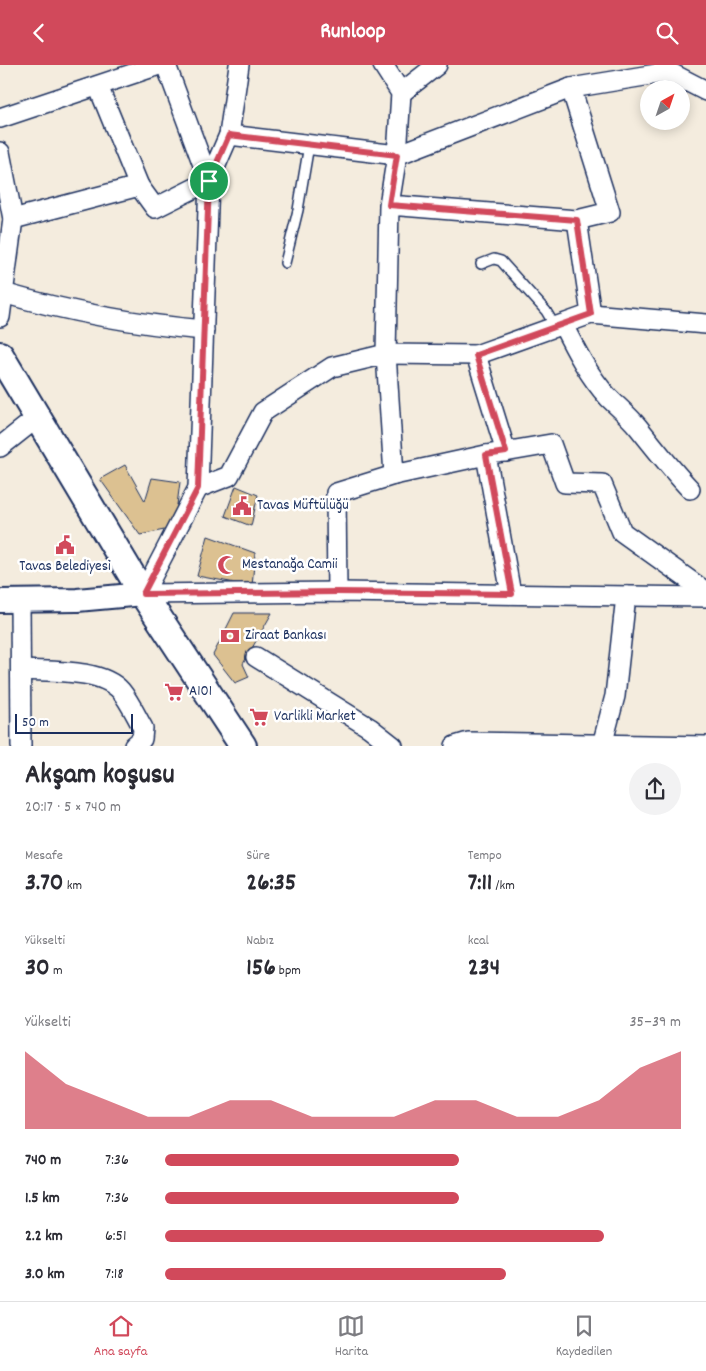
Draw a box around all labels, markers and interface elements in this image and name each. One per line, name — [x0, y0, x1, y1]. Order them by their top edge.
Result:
text: Runloop — [320, 17, 386, 48]
icon: back — [25, 19, 53, 47]
icon: search — [653, 19, 681, 47]
north arrow — [640, 80, 690, 130]
map controls — [640, 80, 690, 130]
pin — [188, 160, 230, 202]
icon: arrive — [195, 167, 223, 195]
public building icon: Tavas Müftülüğü — [231, 495, 253, 517]
place label: Tavas Müftülüğü — [257, 495, 349, 517]
public building icon: Tavas Belediyesi — [54, 534, 76, 556]
mosque icon: Mestanağa Camii — [216, 554, 238, 576]
place label: Mestanağa Camii — [242, 554, 338, 576]
place label: Tavas Belediyesi — [19, 556, 111, 578]
bank icon: Ziraat Bankası — [219, 625, 241, 647]
place label: Ziraat Bankası — [245, 625, 327, 647]
supermarket icon: A101 — [163, 681, 185, 703]
place label: A101 — [189, 681, 212, 703]
supermarket icon: Varlikli Market — [248, 706, 270, 728]
place label: Varlikli Market — [274, 706, 356, 728]
scale bar — [15, 711, 132, 734]
text: 50 m — [22, 713, 49, 733]
text: Akşam koşusu — [25, 757, 175, 797]
button: share — [629, 763, 681, 815]
text: 20:17 · 5 × 740 m — [25, 796, 121, 819]
text: Mesafe — [25, 846, 63, 866]
text: Süre — [246, 846, 270, 866]
text: Tempo — [468, 846, 502, 866]
text: 3.70 — [25, 866, 63, 902]
text: 26:35 — [246, 866, 296, 902]
text: 7:11 — [468, 866, 492, 902]
text: km — [63, 876, 82, 896]
text: /km — [492, 876, 515, 896]
text: Yükselti — [25, 931, 65, 951]
text: Nabız — [246, 931, 274, 951]
text: kcal — [468, 931, 489, 951]
text: 30 — [25, 951, 50, 987]
text: 156 — [246, 951, 276, 987]
text: 234 — [468, 951, 500, 987]
text: m — [50, 961, 63, 981]
text: bpm — [276, 961, 301, 981]
text: Yükselti — [25, 1011, 71, 1034]
text: 35–39 m — [629, 1011, 681, 1034]
text: 740 m — [25, 1149, 61, 1172]
text: 7:36 — [105, 1149, 129, 1172]
text: 1.5 km — [25, 1187, 60, 1210]
text: 7:36 — [105, 1187, 129, 1210]
text: 2.2 km — [25, 1225, 63, 1248]
text: 6:51 — [105, 1225, 126, 1248]
text: 3.0 km — [25, 1263, 65, 1286]
text: 7:18 — [105, 1263, 124, 1286]
tab: Ana sayfa — [94, 1312, 147, 1362]
tab: Harita — [335, 1312, 368, 1362]
tab: Kaydedilen — [556, 1312, 612, 1362]

